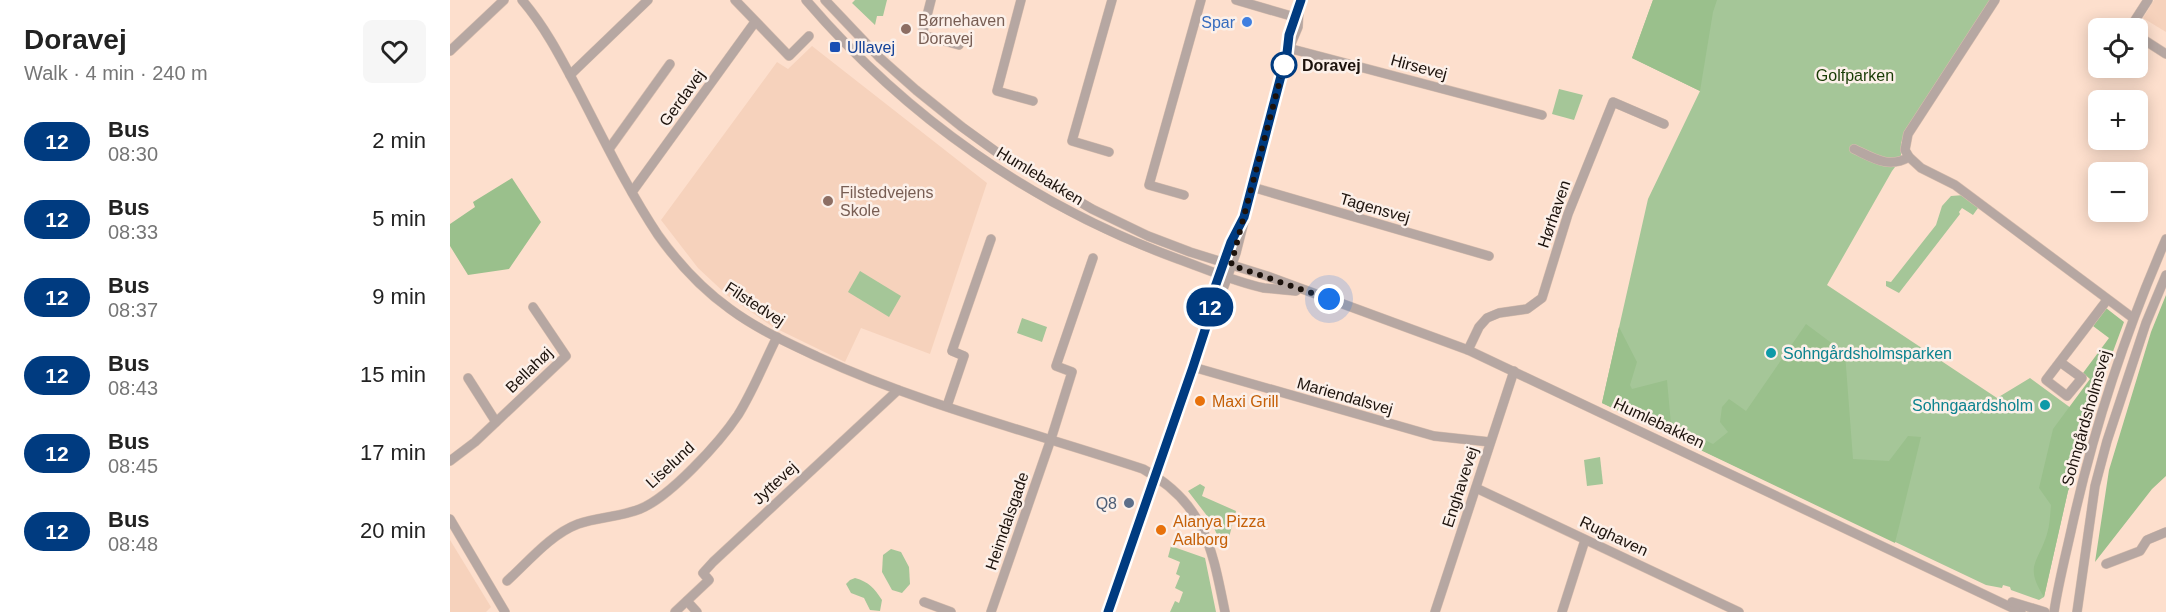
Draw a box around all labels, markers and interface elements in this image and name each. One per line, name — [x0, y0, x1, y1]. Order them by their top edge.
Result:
place label: Børnehaven Doravej — [918, 12, 1005, 47]
place label: Spar — [1201, 14, 1236, 31]
marker: Spar — [1240, 15, 1254, 29]
map controls — [2088, 18, 2148, 222]
button: locate — [2088, 18, 2148, 78]
button: heart — [363, 20, 426, 83]
marker: Børnehaven Doravej — [899, 22, 913, 36]
text: Doravej — [24, 24, 127, 55]
place label: Ullavej — [847, 39, 895, 56]
marker: Ullavej — [828, 40, 842, 54]
street label: Hirsevej — [1389, 51, 1449, 83]
marker: Doravej — [1271, 52, 1297, 78]
place label: Doravej — [1302, 57, 1361, 74]
text: Walk · 4 min · 240 m — [24, 62, 208, 84]
street label: Gerdavej — [656, 67, 708, 129]
park label: Golfparken — [1816, 67, 1894, 84]
button: + — [2088, 90, 2148, 150]
text: Bus — [108, 117, 150, 142]
text: 2 min — [372, 128, 426, 153]
text: 12 — [45, 130, 69, 153]
text: 08:30 — [108, 143, 158, 165]
street label: Humlebakken — [994, 144, 1086, 208]
button: − — [2088, 162, 2148, 222]
street label: Hørhaven — [1535, 178, 1573, 250]
place label: Filstedvejens Skole — [840, 184, 933, 219]
street label: Tagensvej — [1338, 190, 1412, 226]
marker: Filstedvejens Skole — [821, 194, 835, 208]
text: Bus — [108, 195, 150, 220]
text: 5 min — [372, 206, 426, 231]
text: 12 — [45, 208, 69, 231]
text: 08:33 — [108, 221, 158, 243]
text: Bus — [108, 273, 150, 298]
street label: Filstedvej — [722, 278, 788, 330]
text: 9 min — [372, 284, 426, 309]
your location — [1314, 284, 1344, 314]
text: 12 — [45, 286, 69, 309]
line badge: 12 — [1183, 288, 1237, 326]
text: 12 — [1198, 296, 1222, 319]
text: 08:37 — [108, 299, 158, 321]
street label: Bellahøj — [502, 344, 556, 396]
place label: Sohngårdsholmsparken — [1783, 345, 1952, 362]
marker: Sohngårdsholmsparken — [1764, 346, 1778, 360]
street label: Sohngårdsholmsvej — [2058, 348, 2114, 488]
text: Bus — [108, 351, 150, 376]
text: 15 min — [360, 362, 426, 387]
text: 12 — [45, 364, 69, 387]
street label: Mariendalsvej — [1295, 374, 1395, 418]
text: 08:43 — [108, 377, 158, 399]
place label: Maxi Grill — [1212, 393, 1279, 410]
marker: Maxi Grill — [1193, 394, 1207, 408]
street label: Humlebakken — [1611, 395, 1707, 451]
place label: Sohngaardsholm — [1912, 397, 2033, 414]
marker: Sohngaardsholm — [2038, 398, 2052, 412]
text: Bus — [108, 429, 150, 454]
street label: Liselund — [642, 438, 698, 492]
text: 17 min — [360, 440, 426, 465]
text: 12 — [45, 442, 69, 465]
street label: Enghavevej — [1439, 445, 1481, 529]
text: 08:45 — [108, 455, 158, 477]
street label: Jyttevej — [749, 458, 801, 508]
street label: Heimdalsgade — [982, 470, 1032, 572]
place label: Q8 — [1096, 495, 1117, 512]
marker: Q8 — [1122, 496, 1136, 510]
text: Bus — [108, 507, 150, 532]
place label: Alanya Pizza Aalborg — [1173, 513, 1266, 548]
street label: Rughaven — [1577, 513, 1651, 559]
text: 20 min — [360, 518, 426, 543]
text: 12 — [45, 520, 69, 543]
marker: Alanya Pizza Aalborg — [1154, 523, 1168, 537]
text: 08:48 — [108, 533, 158, 555]

